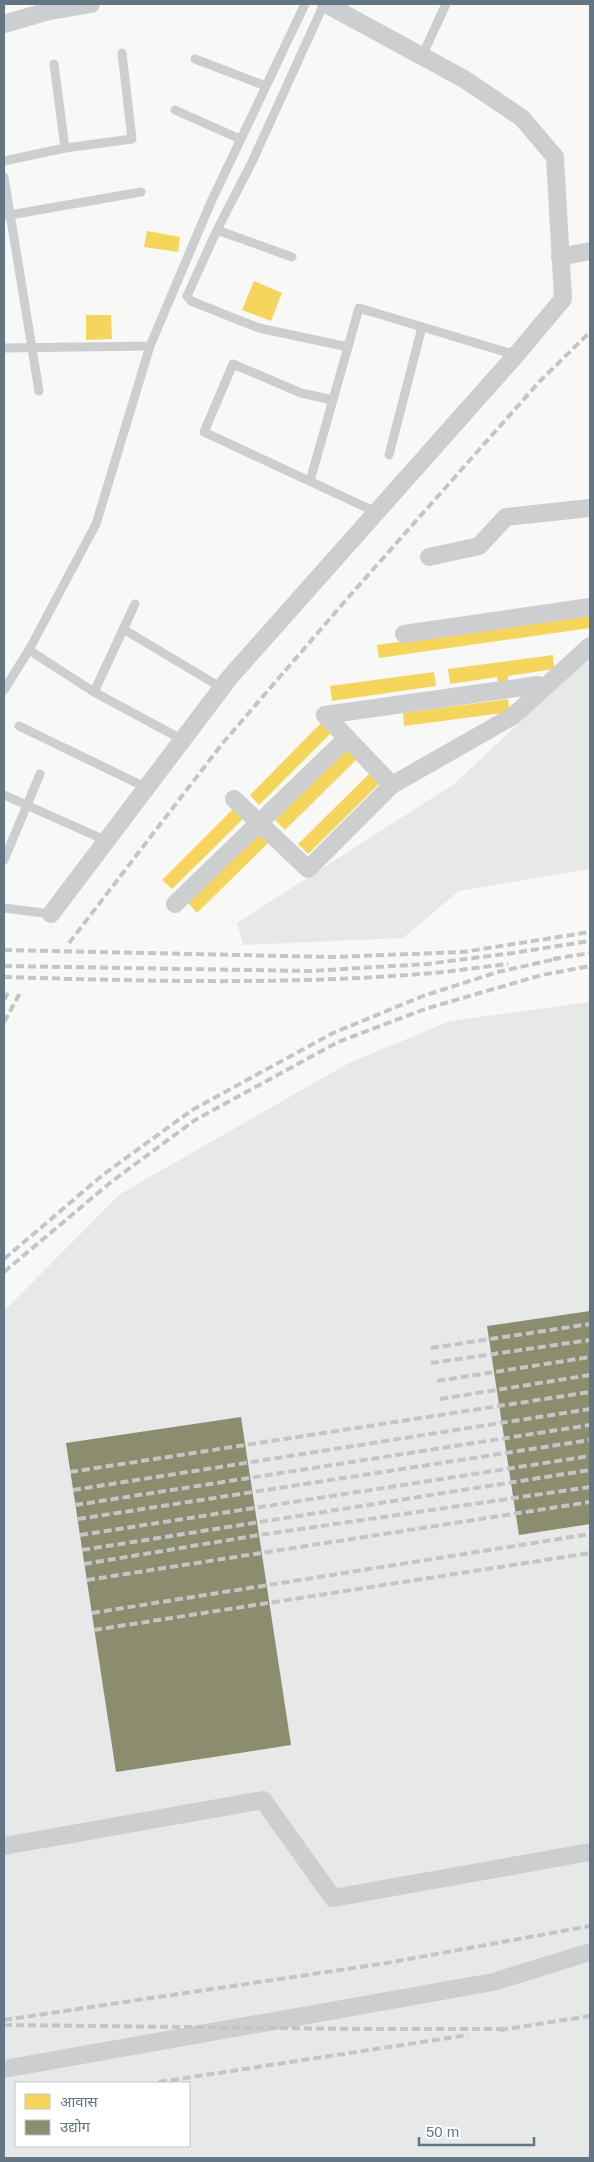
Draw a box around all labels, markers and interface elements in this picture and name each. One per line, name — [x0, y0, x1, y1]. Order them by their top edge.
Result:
legend — [15, 2082, 190, 2147]
text: आवास — [60, 2093, 99, 2110]
scale bar — [419, 2114, 534, 2146]
text: उद्योग — [60, 2118, 91, 2135]
text: 50 m — [426, 2123, 459, 2140]

